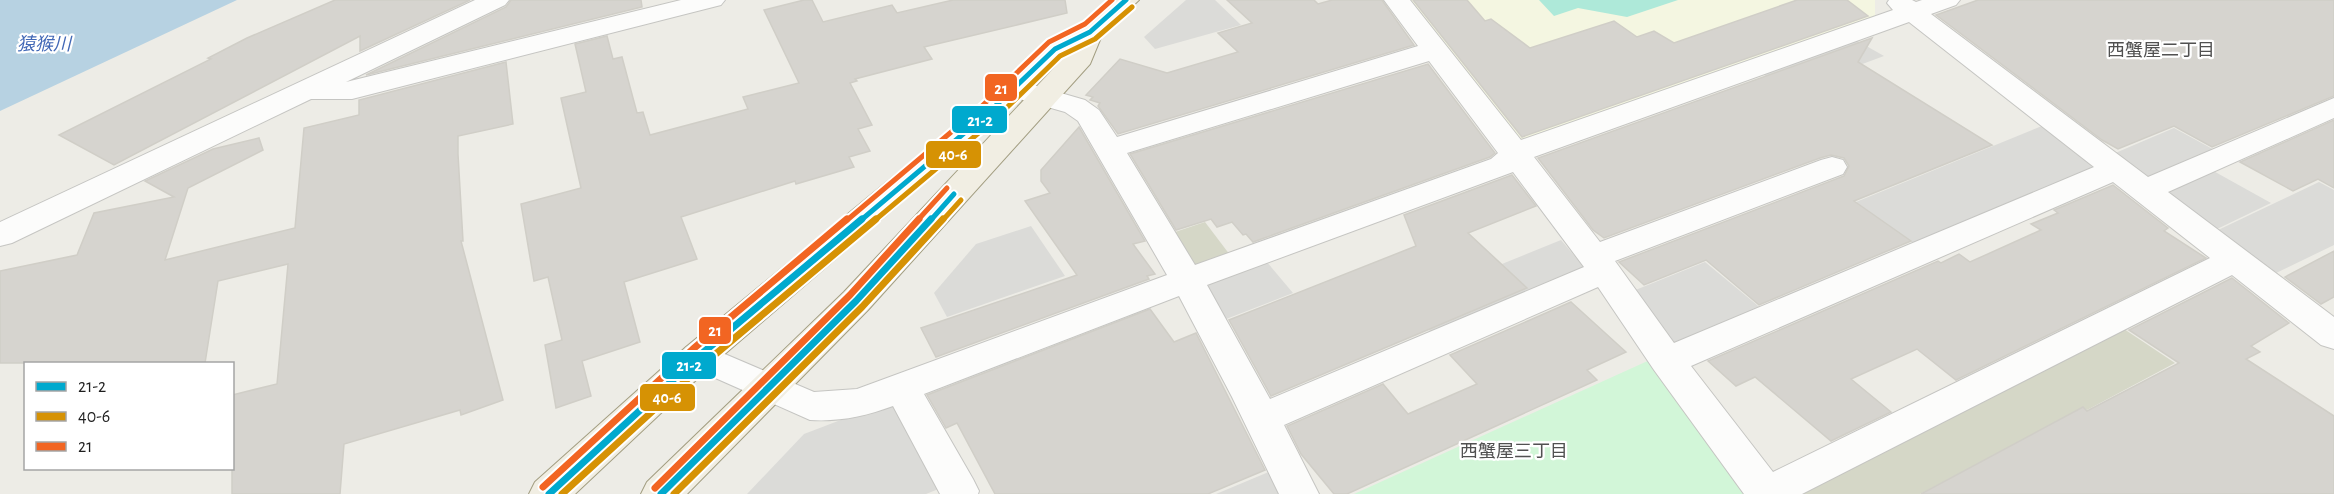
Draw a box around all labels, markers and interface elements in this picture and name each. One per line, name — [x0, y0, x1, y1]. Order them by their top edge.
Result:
water label: 猿猴川 — [17, 34, 73, 54]
district label: 西蟹屋二丁目 — [2107, 41, 2215, 60]
line badge: 21 — [984, 73, 1018, 102]
text: 21 — [994, 81, 1008, 97]
line badge: 21-2 — [951, 105, 1008, 134]
text: 21-2 — [967, 113, 993, 129]
line badge: 40-6 — [925, 140, 982, 169]
text: 40-6 — [939, 147, 968, 163]
line badge: 21 — [698, 316, 732, 345]
text: 21 — [708, 323, 722, 339]
line badge: 21-2 — [661, 351, 717, 380]
text: 21-2 — [676, 358, 702, 374]
legend — [24, 362, 234, 470]
text: 21-2 — [78, 378, 106, 396]
line badge: 40-6 — [639, 383, 696, 412]
text: 40-6 — [653, 390, 682, 406]
text: 40-6 — [78, 408, 110, 426]
text: 21 — [78, 438, 92, 456]
district label: 西蟹屋三丁目 — [1460, 442, 1568, 461]

